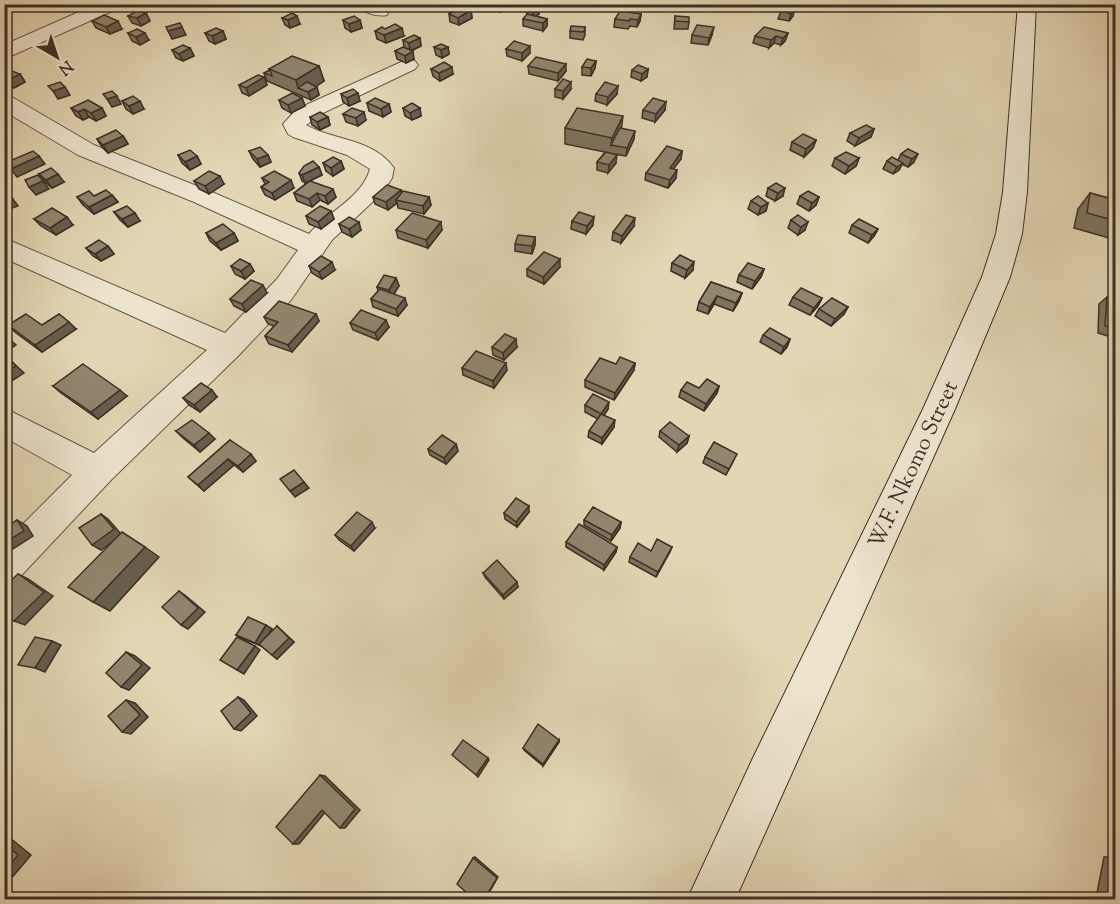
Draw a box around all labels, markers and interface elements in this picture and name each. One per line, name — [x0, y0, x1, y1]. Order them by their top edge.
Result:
north arrow — [27, 27, 87, 87]
text: N — [52, 54, 77, 80]
street label: W.F. Nkomo Street — [862, 376, 968, 554]

